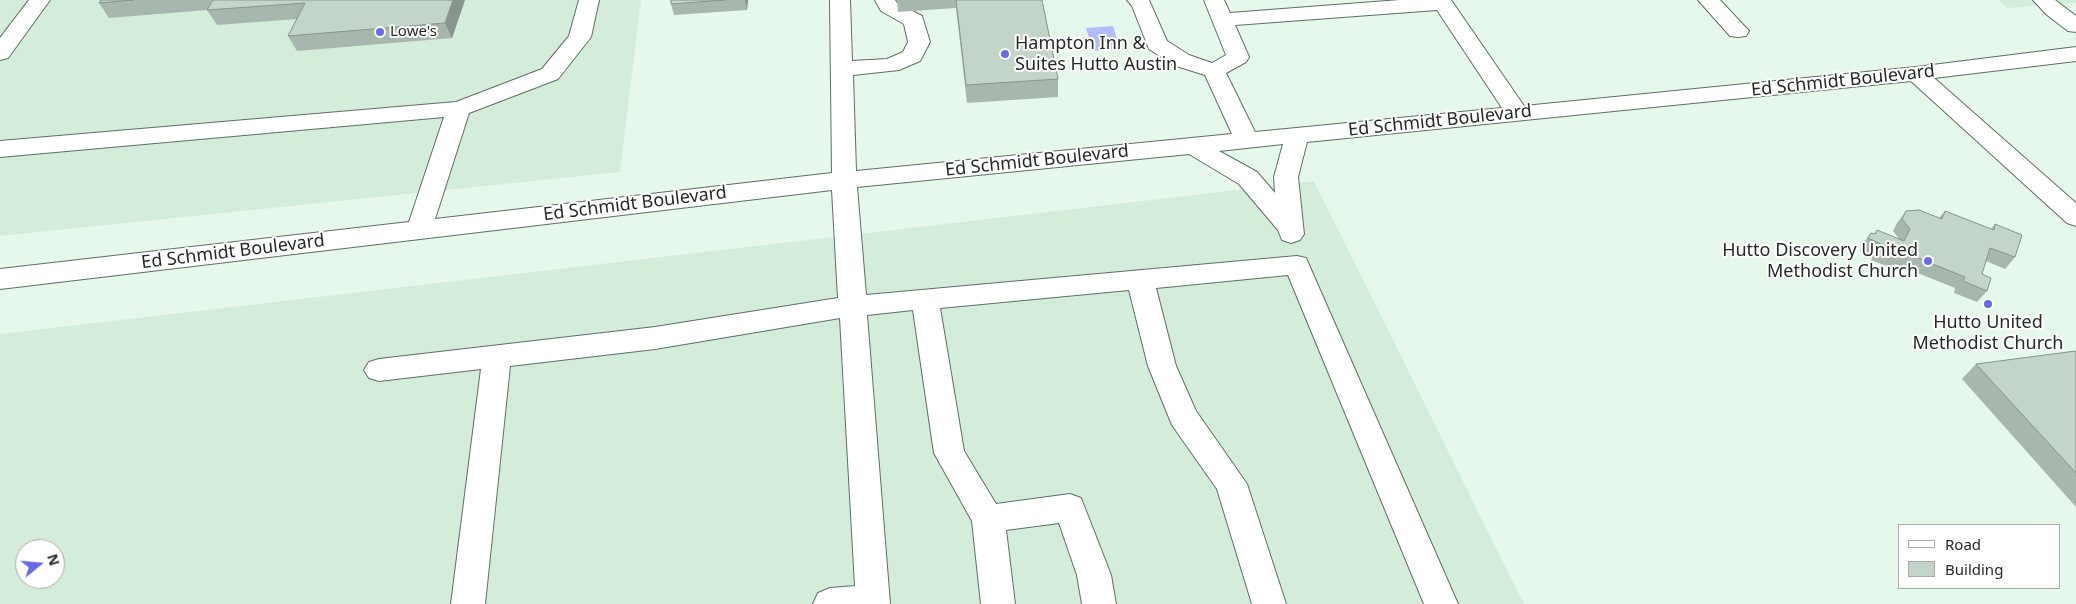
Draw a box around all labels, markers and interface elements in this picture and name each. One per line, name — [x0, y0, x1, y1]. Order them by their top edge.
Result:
place label: Lowe's — [390, 23, 437, 41]
marker: Lowe's — [374, 26, 386, 38]
place label: Hampton Inn & Suites Hutto Austin — [1015, 33, 1177, 76]
marker: Hampton Inn & Suites Hutto Austin — [999, 48, 1011, 60]
street label: Ed Schmidt Boulevard — [1750, 61, 1936, 101]
street label: Ed Schmidt Boulevard — [1347, 101, 1533, 141]
street label: Ed Schmidt Boulevard — [944, 141, 1130, 181]
street label: Ed Schmidt Boulevard — [542, 182, 728, 226]
street label: Ed Schmidt Boulevard — [140, 230, 326, 274]
place label: Hutto Discovery United Methodist Church — [1722, 240, 1918, 282]
marker: Hutto Discovery United Methodist Church — [1922, 255, 1934, 267]
marker: Hutto United Methodist Church — [1982, 298, 1994, 310]
place label: Hutto United Methodist Church — [1913, 312, 2063, 354]
legend — [1898, 524, 2061, 589]
text: Road — [1945, 534, 1981, 554]
north arrow — [15, 539, 65, 589]
text: N — [43, 552, 65, 568]
text: Building — [1945, 559, 2003, 579]

